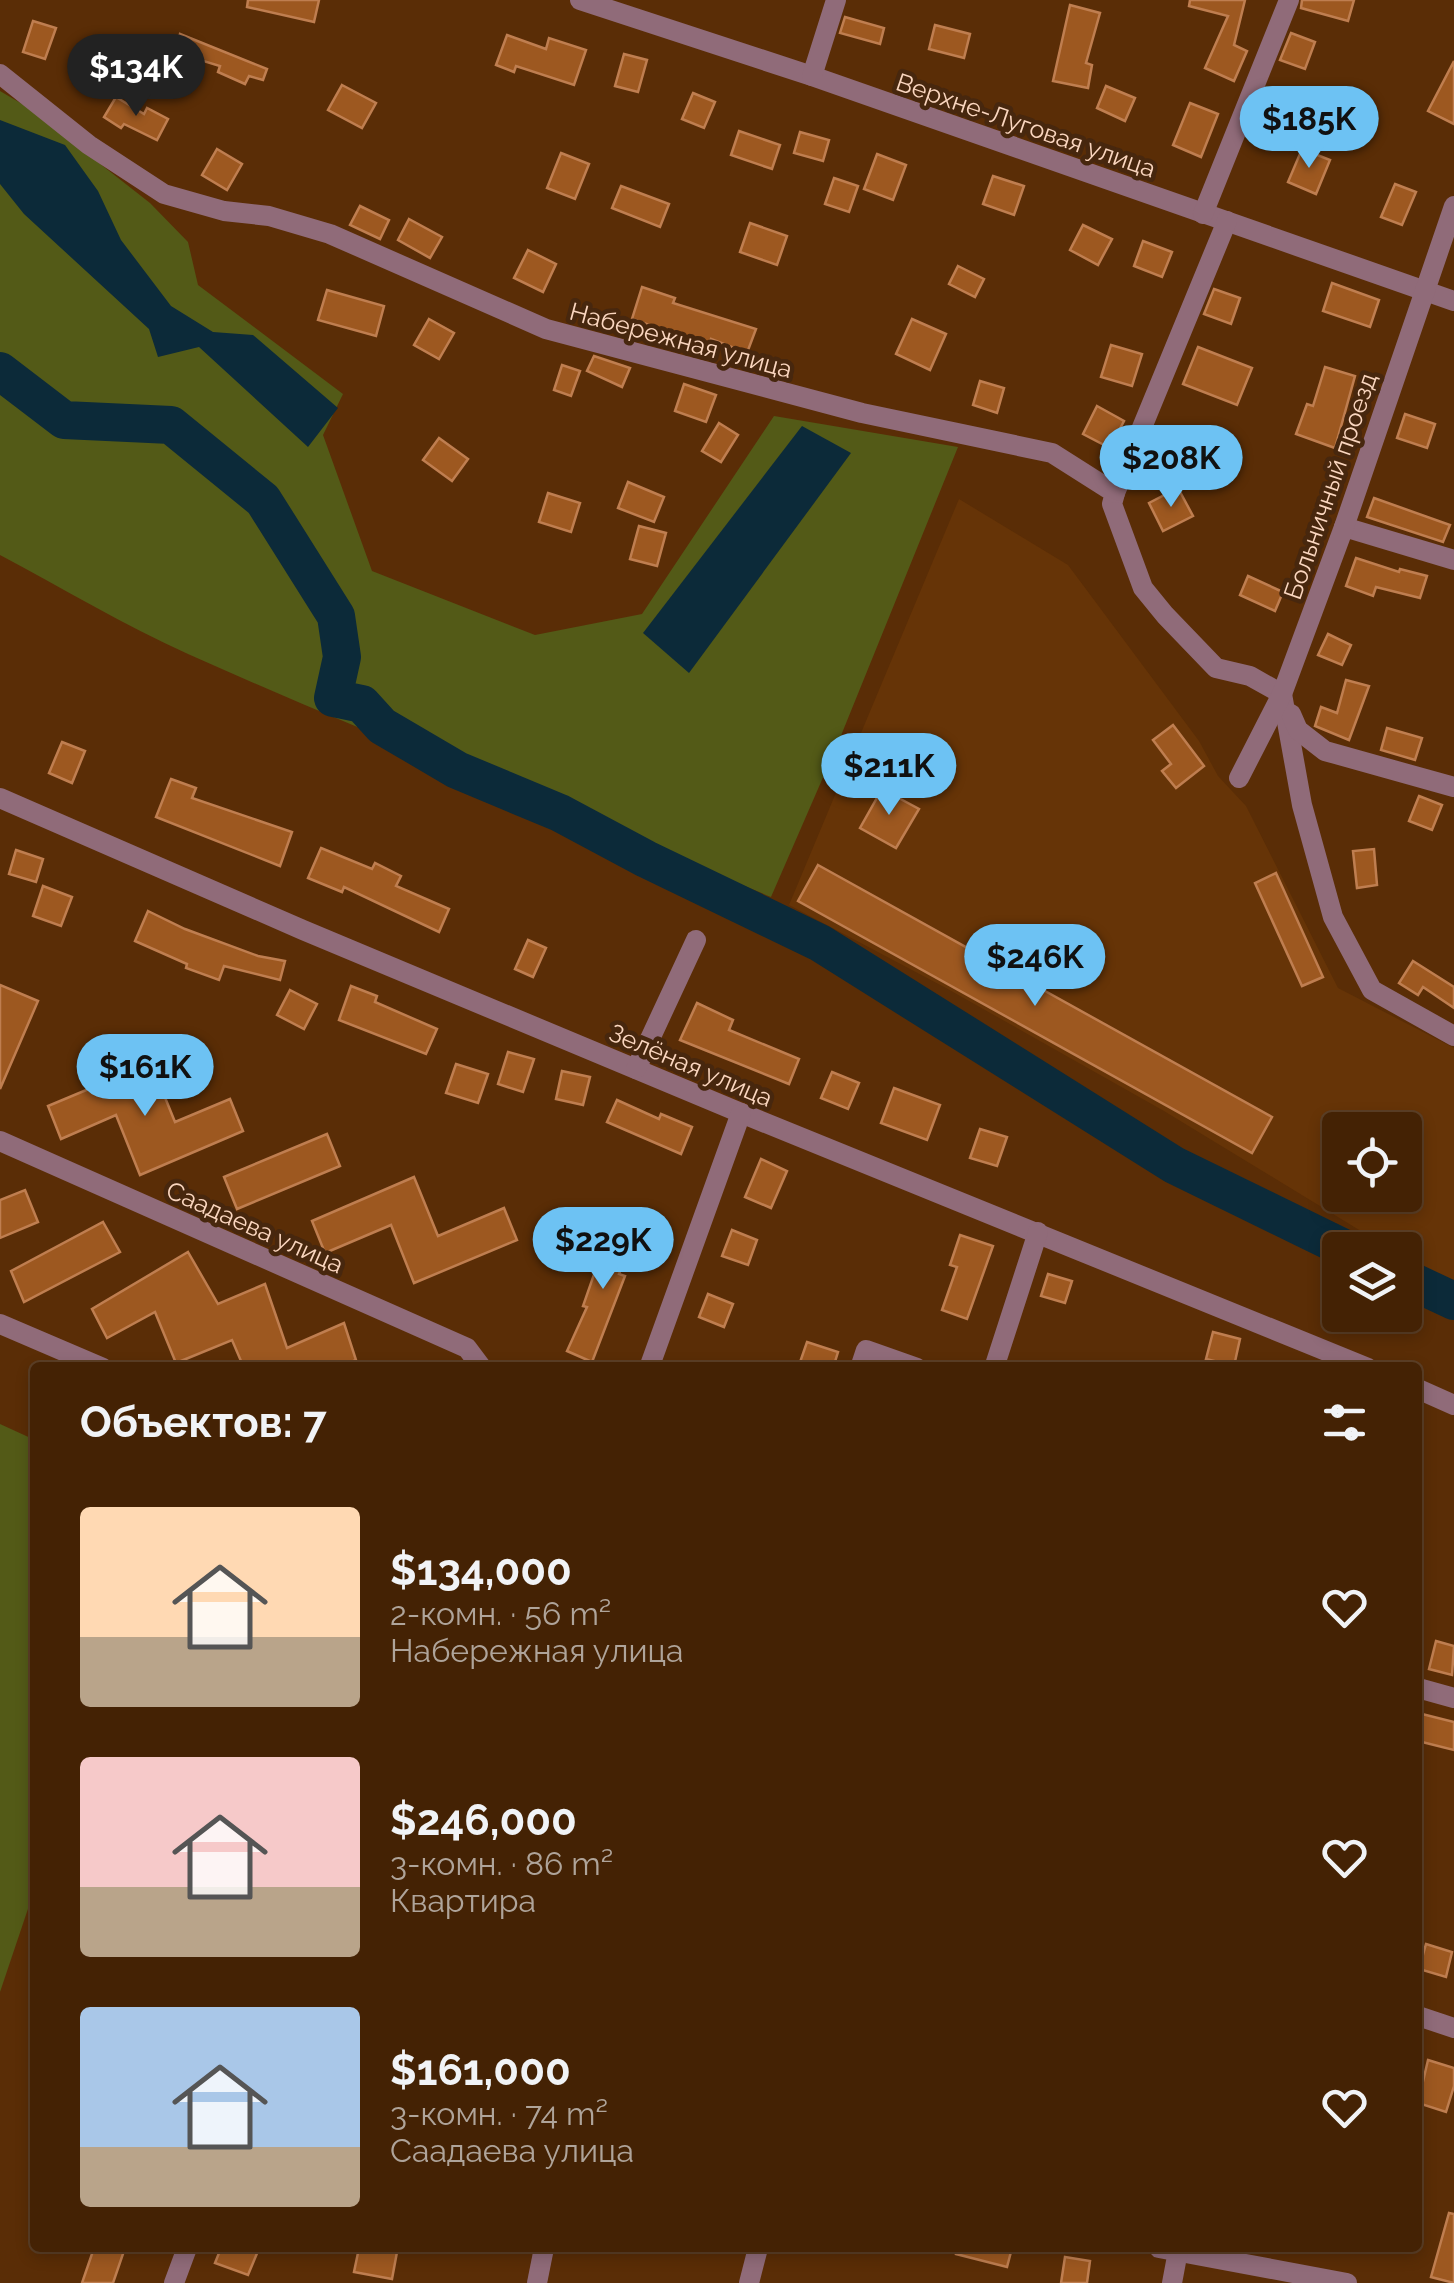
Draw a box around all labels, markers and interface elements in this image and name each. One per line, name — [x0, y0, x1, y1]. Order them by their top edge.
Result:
pin: $134K — [66, 34, 206, 119]
text: $134K — [89, 48, 183, 85]
street label: Верхне-Луговая улица — [892, 66, 1160, 184]
pin: $185K — [1239, 86, 1379, 171]
text: $185K — [1262, 100, 1356, 137]
street label: Набережная улица — [566, 296, 796, 384]
street label: Больничный проезд — [1277, 369, 1383, 603]
pin: $208K — [1101, 425, 1241, 510]
text: $208K — [1122, 439, 1220, 476]
pin: $211K — [819, 733, 959, 818]
text: $211K — [843, 747, 935, 784]
pin: $246K — [965, 924, 1105, 1009]
text: $246K — [986, 938, 1084, 975]
street label: Зелёная улица — [605, 1017, 777, 1113]
pin: $161K — [75, 1034, 215, 1119]
text: $161K — [99, 1048, 191, 1085]
map controls — [1322, 1112, 1422, 1332]
button: locate — [1322, 1112, 1422, 1212]
street label: Саадаева улица — [162, 1175, 348, 1279]
pin: $229K — [533, 1207, 673, 1292]
text: $229K — [555, 1221, 651, 1258]
button: layers — [1322, 1232, 1422, 1332]
icon: filters — [1317, 1395, 1372, 1450]
text: Объектов: 7 — [80, 1398, 327, 1447]
text: $134,000 — [390, 1546, 572, 1595]
icon: home — [160, 1547, 280, 1667]
icon: heart — [1317, 1580, 1372, 1635]
text: 2-комн. · 56 m² — [390, 1595, 611, 1632]
text: Набережная улица — [390, 1632, 683, 1669]
text: $246,000 — [390, 1796, 577, 1845]
icon: home — [160, 1797, 280, 1917]
icon: heart — [1317, 1830, 1372, 1885]
text: 3-комн. · 86 m² — [390, 1845, 613, 1882]
text: Квартира — [390, 1882, 536, 1919]
text: $161,000 — [390, 2046, 571, 2095]
icon: home — [160, 2047, 280, 2167]
icon: heart — [1317, 2080, 1372, 2135]
text: 3-комн. · 74 m² — [390, 2095, 608, 2132]
text: Саадаева улица — [390, 2132, 634, 2169]

